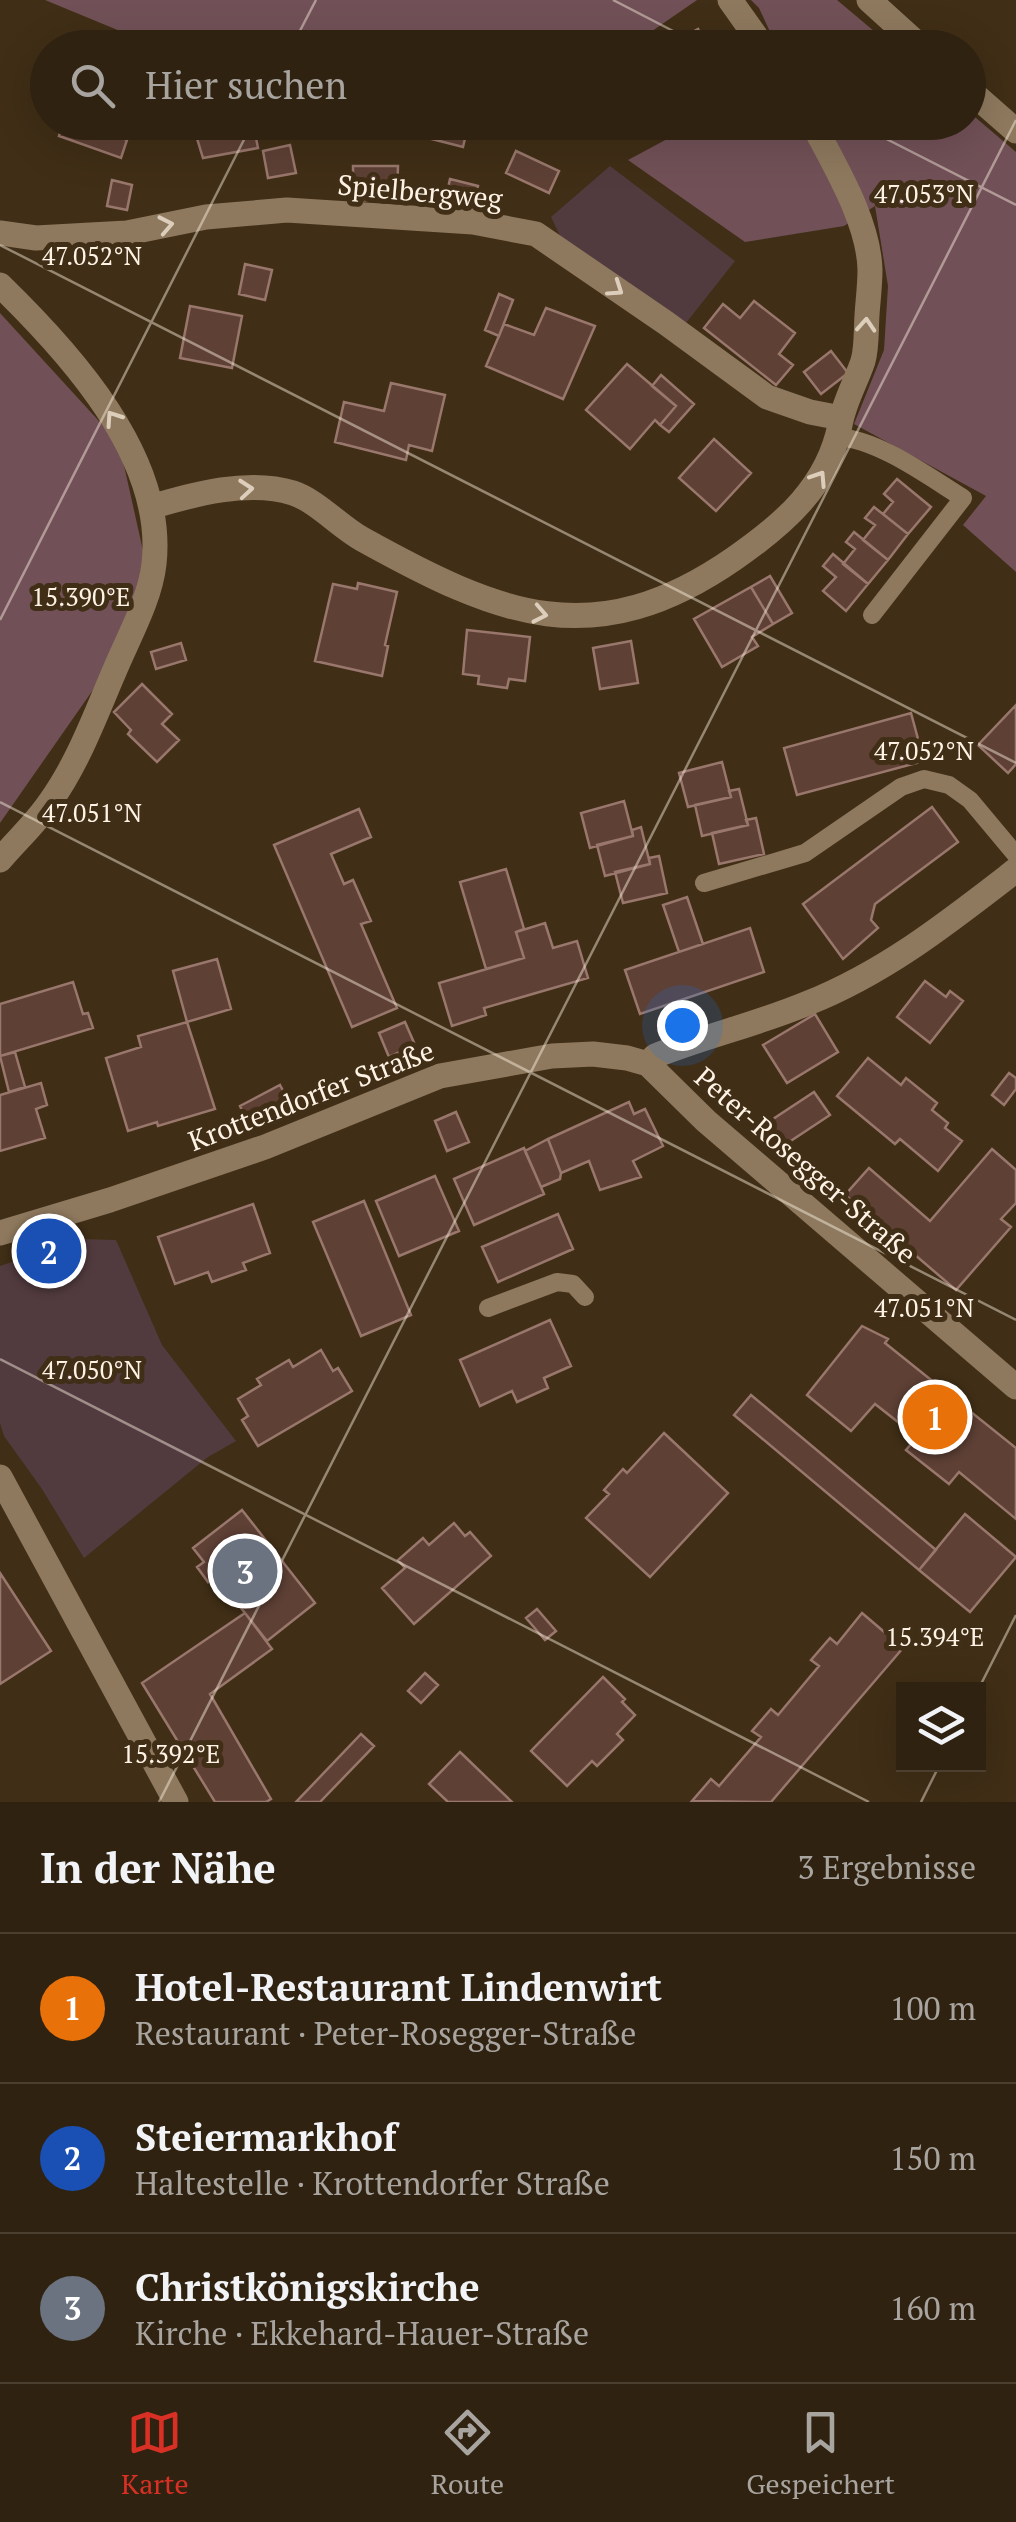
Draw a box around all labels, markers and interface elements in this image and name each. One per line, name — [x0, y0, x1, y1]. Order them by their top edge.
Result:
search box — [30, 30, 986, 140]
icon: search — [65, 58, 120, 113]
text: Hier suchen — [145, 60, 347, 110]
street label: Spielbergweg — [336, 165, 505, 217]
text: 47.053°N — [874, 177, 974, 210]
one-way arrow — [157, 216, 174, 237]
text: 47.052°N — [42, 239, 142, 272]
one-way arrow — [606, 276, 624, 295]
one-way arrow — [855, 316, 877, 332]
one-way arrow — [106, 410, 125, 428]
one-way arrow — [806, 471, 825, 489]
one-way arrow — [239, 479, 255, 500]
text: 15.390°E — [32, 580, 130, 613]
one-way arrow — [532, 602, 549, 623]
text: 47.052°N — [874, 734, 974, 767]
text: 47.051°N — [42, 796, 142, 829]
your location — [657, 1000, 708, 1051]
street label: Krottendorfer Straße — [183, 1031, 439, 1159]
street label: Peter-Rosegger-Straße — [687, 1058, 925, 1272]
pin: 2 — [17, 1214, 82, 1288]
text: 47.051°N — [874, 1291, 974, 1324]
text: 47.050°N — [42, 1353, 142, 1386]
pin: 1 — [902, 1380, 968, 1454]
pin: 3 — [212, 1534, 278, 1608]
text: 15.394°E — [886, 1620, 984, 1653]
map controls — [896, 1682, 986, 1772]
button: layers — [896, 1682, 986, 1772]
text: 15.392°E — [122, 1737, 220, 1770]
text: In der Nähe — [40, 1839, 276, 1895]
text: 3 Ergebnisse — [797, 1846, 976, 1888]
text: Hotel-Restaurant Lindenwirt — [135, 1962, 662, 2012]
text: 1 — [63, 1987, 82, 2029]
text: 100 m — [889, 1987, 976, 2029]
text: Restaurant · Peter-Rosegger-Straße — [135, 2012, 636, 2054]
text: Steiermarkhof — [135, 2112, 397, 2162]
text: 2 — [63, 2137, 82, 2179]
text: 150 m — [889, 2137, 976, 2179]
text: Haltestelle · Krottendorfer Straße — [135, 2162, 610, 2204]
text: Christkönigskirche — [135, 2262, 480, 2312]
text: 3 — [63, 2287, 82, 2329]
text: 160 m — [889, 2287, 976, 2329]
text: Kirche · Ekkehard-Hauer-Straße — [135, 2312, 589, 2354]
tab: Karte — [121, 2405, 189, 2502]
tab: Route — [431, 2405, 504, 2502]
tab: Gespeichert — [746, 2405, 895, 2502]

